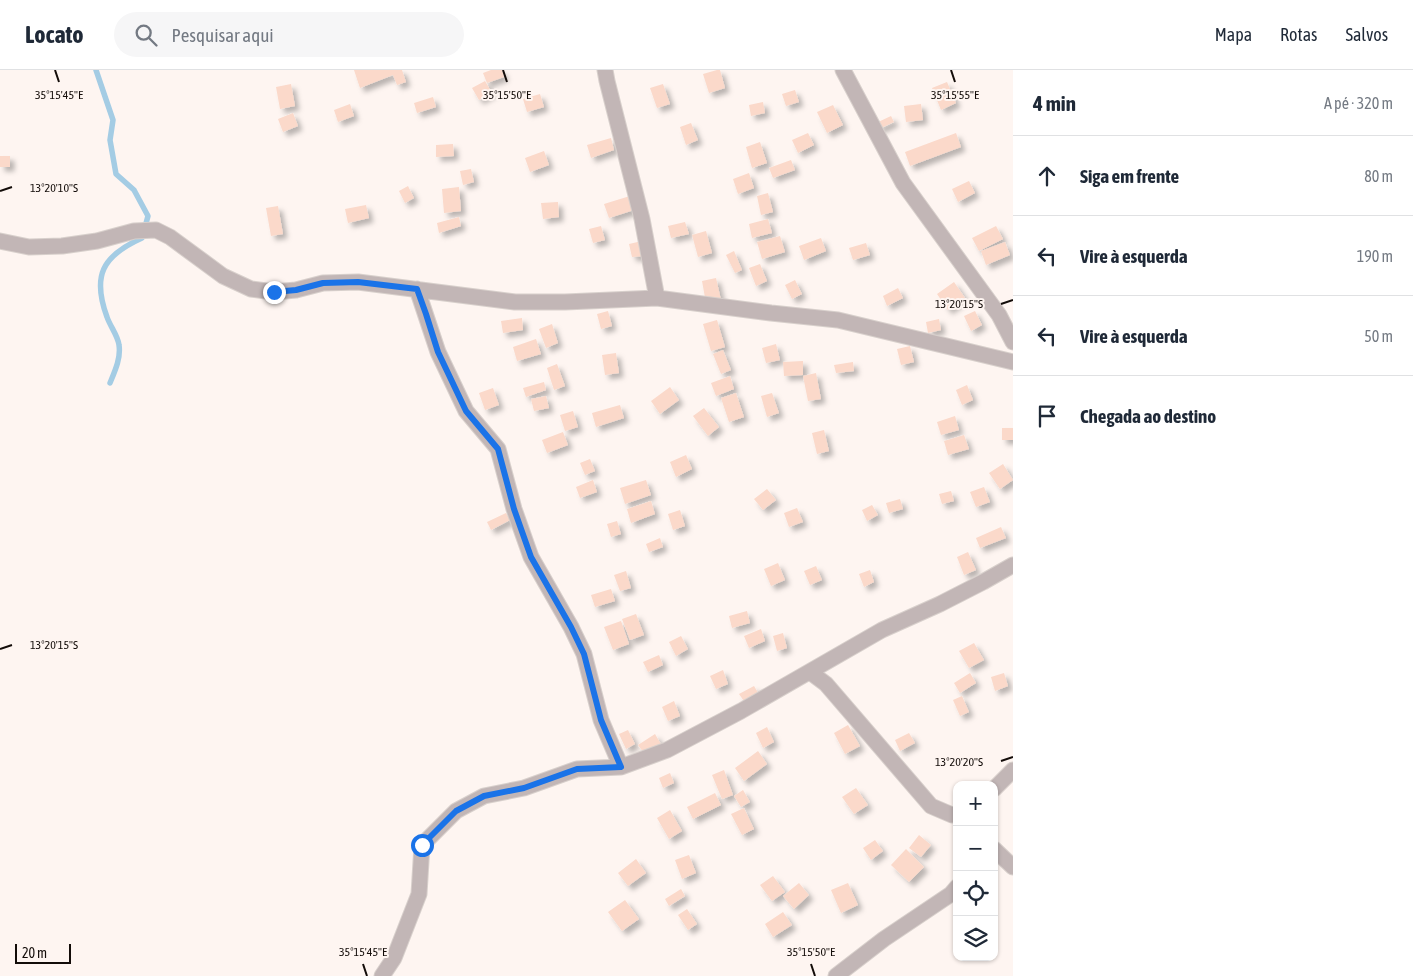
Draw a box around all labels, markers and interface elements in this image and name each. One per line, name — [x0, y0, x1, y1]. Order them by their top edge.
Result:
search box — [114, 12, 464, 57]
text: Locato — [25, 21, 84, 48]
icon: search — [132, 21, 160, 49]
text: Pesquisar aqui — [172, 24, 274, 46]
text: Mapa — [1215, 24, 1252, 45]
text: Rotas — [1280, 24, 1317, 45]
text: Salvos — [1345, 24, 1388, 45]
text: 35°15'45"E — [35, 88, 83, 102]
text: 35°15'50"E — [483, 88, 531, 102]
text: 35°15'55"E — [931, 88, 979, 102]
text: 4 min — [1033, 91, 1076, 115]
text: A pé · 320 m — [1324, 94, 1393, 112]
icon: ahead — [1033, 162, 1061, 190]
text: Siga em frente — [1080, 165, 1179, 187]
text: 80 m — [1364, 167, 1393, 185]
text: 13°20'10"S — [30, 181, 78, 195]
icon: left — [1033, 242, 1061, 270]
text: Vire à esquerda — [1080, 245, 1188, 267]
text: 190 m — [1357, 247, 1393, 265]
route end — [263, 281, 286, 304]
text: 13°20'15"S — [935, 297, 983, 311]
icon: left — [1033, 322, 1061, 350]
text: Vire à esquerda — [1080, 325, 1188, 347]
text: 50 m — [1364, 327, 1393, 345]
icon: arrive — [1033, 402, 1061, 430]
text: Chegada ao destino — [1080, 405, 1216, 427]
text: 13°20'15"S — [30, 638, 78, 652]
text: 13°20'20"S — [935, 755, 983, 769]
map controls — [953, 781, 998, 961]
button: + — [953, 781, 998, 826]
button: − — [953, 826, 998, 871]
route start — [411, 834, 434, 857]
button: locate — [953, 871, 998, 916]
button: layers — [953, 916, 998, 961]
scale bar — [15, 941, 71, 964]
text: 20 m — [22, 945, 47, 961]
text: 35°15'45"E — [339, 945, 387, 959]
text: 35°15'50"E — [787, 945, 835, 959]

